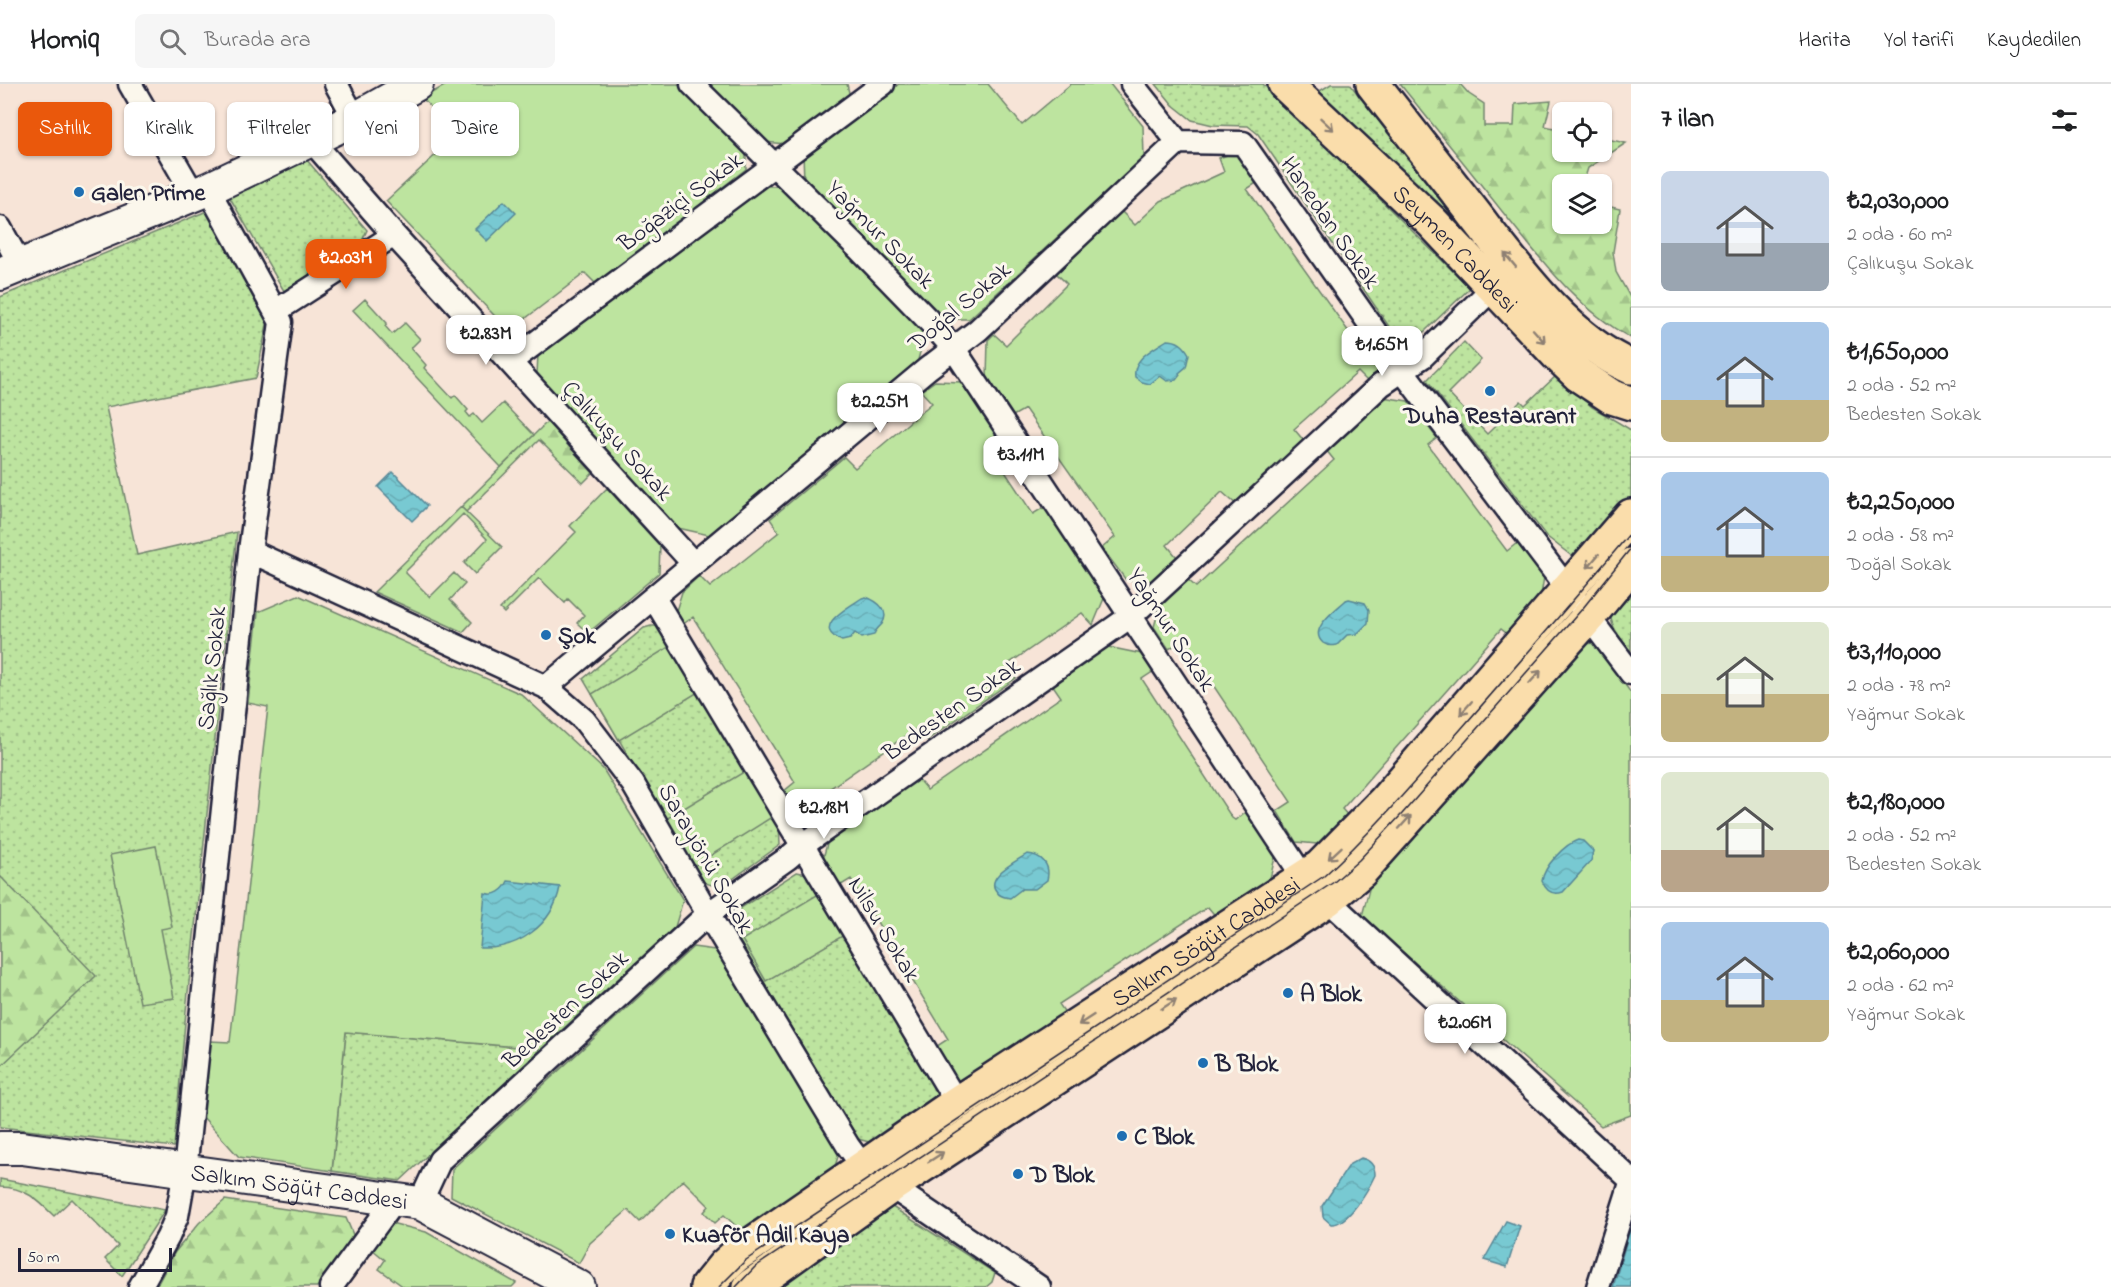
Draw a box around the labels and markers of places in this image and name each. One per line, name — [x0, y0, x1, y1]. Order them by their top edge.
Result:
place label: Galen Prime — [91, 177, 206, 212]
marker: Galen Prime — [72, 185, 86, 199]
pin: ₺2.03M — [297, 239, 395, 290]
pin: ₺2.83M — [437, 315, 535, 366]
pin: ₺1.65M — [1333, 326, 1431, 377]
pin: ₺2.25M — [831, 383, 929, 434]
marker: Duha Restaurant — [1483, 384, 1497, 398]
place label: Duha Restaurant — [1403, 400, 1577, 435]
pin: ₺3.11M — [972, 436, 1070, 487]
place label: Şok — [558, 620, 596, 655]
marker: Şok — [539, 628, 553, 642]
pin: ₺2.18M — [775, 789, 873, 840]
place label: A Blok — [1300, 978, 1362, 1013]
marker: A Blok — [1281, 986, 1295, 1000]
pin: ₺2.06M — [1416, 1004, 1514, 1055]
place label: B Blok — [1214, 1048, 1279, 1083]
marker: B Blok — [1196, 1056, 1210, 1070]
place label: C Blok — [1134, 1121, 1195, 1156]
marker: C Blok — [1115, 1129, 1129, 1143]
place label: D Blok — [1029, 1159, 1095, 1194]
marker: D Blok — [1011, 1167, 1025, 1181]
place label: Kuaför Adil Kaya — [682, 1219, 849, 1255]
marker: Kuaför Adil Kaya — [663, 1227, 677, 1241]

